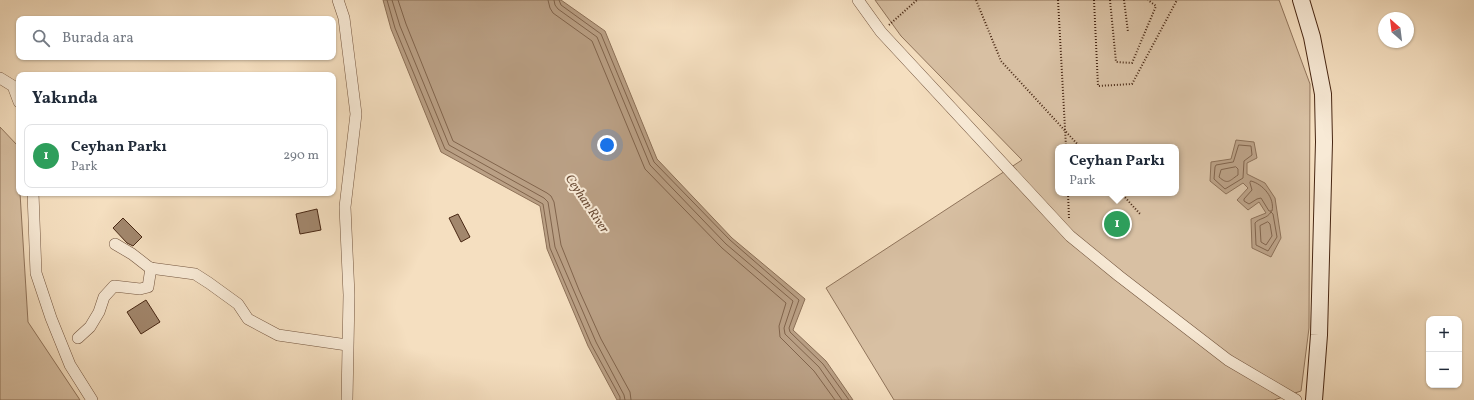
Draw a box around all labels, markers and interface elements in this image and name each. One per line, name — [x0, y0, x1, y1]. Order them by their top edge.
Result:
north arrow — [1378, 12, 1414, 48]
search box — [16, 16, 336, 60]
icon: search — [30, 27, 52, 49]
text: Burada ara — [62, 28, 134, 49]
text: Yakında — [32, 87, 98, 110]
your location — [597, 135, 617, 155]
text: Ceyhan Parkı — [71, 137, 167, 158]
popup — [1055, 144, 1179, 196]
text: 1 — [43, 147, 49, 165]
text: 290 m — [283, 147, 319, 165]
text: Ceyhan Parkı — [1069, 151, 1165, 172]
text: Park — [71, 158, 98, 176]
water label: Ceyhan River — [560, 171, 613, 237]
text: Park — [1069, 172, 1096, 190]
pin: 1 — [1104, 209, 1130, 239]
map controls — [1426, 316, 1462, 388]
button: + — [1426, 316, 1462, 352]
button: − — [1426, 352, 1462, 388]

